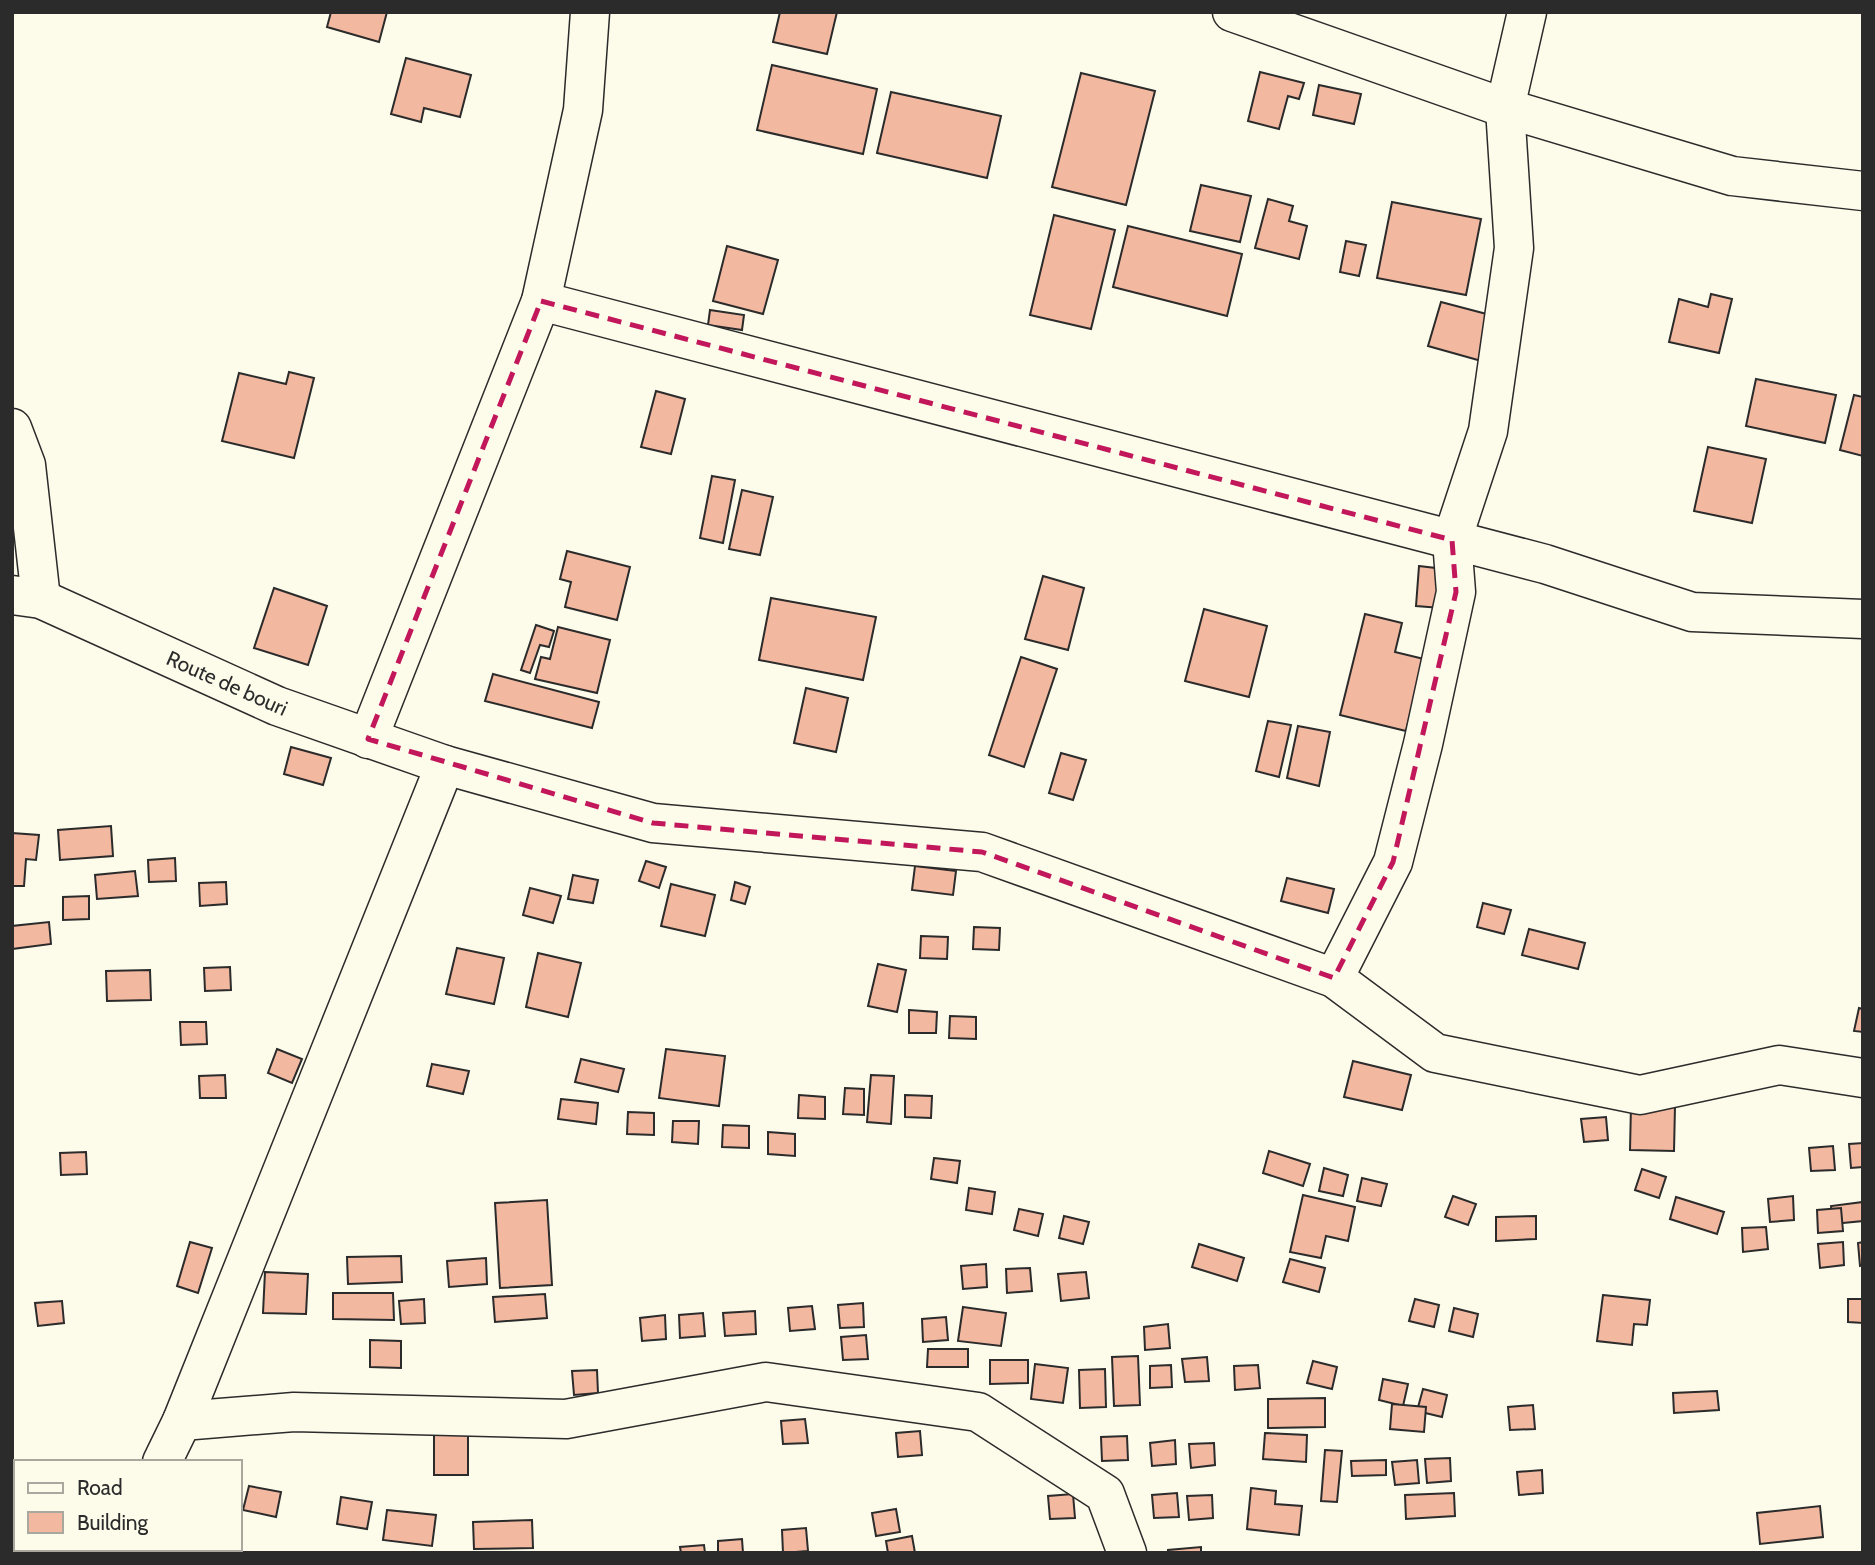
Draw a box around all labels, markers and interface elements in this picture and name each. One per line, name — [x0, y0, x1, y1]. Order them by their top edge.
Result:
street label: Route de bouri — [163, 645, 291, 721]
legend — [14, 1460, 242, 1551]
text: Road — [77, 1475, 123, 1500]
text: Building — [77, 1510, 149, 1535]

